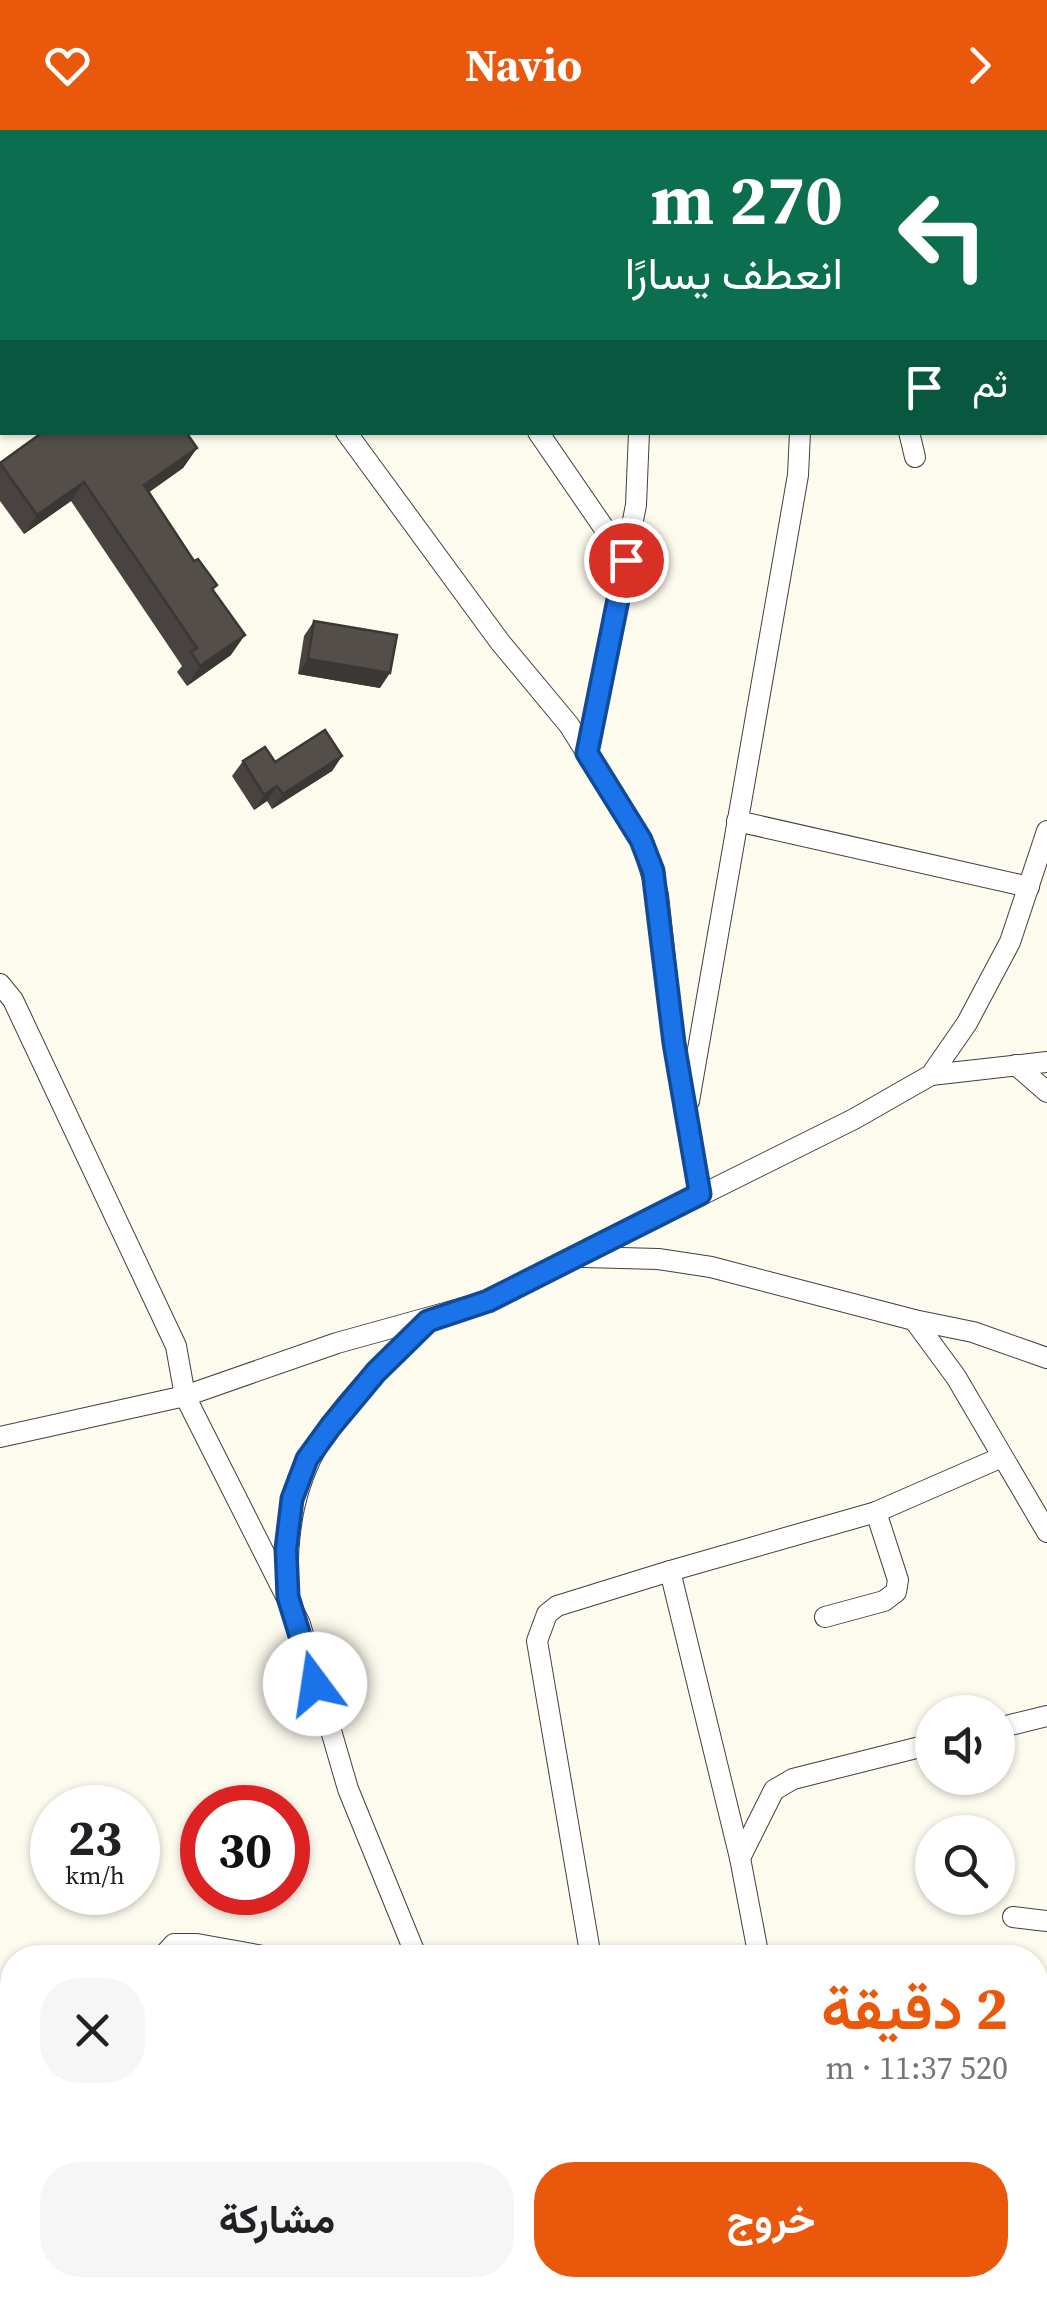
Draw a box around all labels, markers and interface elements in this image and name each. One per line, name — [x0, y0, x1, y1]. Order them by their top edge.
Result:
text: Navio — [465, 34, 582, 96]
icon: heart — [40, 38, 95, 93]
icon: forward — [952, 38, 1007, 93]
text: 270 m — [651, 151, 843, 247]
icon: left — [878, 170, 1008, 300]
text: انعطف يسارًا — [625, 242, 843, 304]
text: ثم — [972, 358, 1008, 410]
icon: arrive — [897, 360, 952, 415]
pin — [584, 518, 669, 603]
icon: arrive — [599, 533, 654, 588]
position arrow — [263, 1632, 367, 1736]
map controls — [915, 1695, 1015, 1915]
button: sound — [915, 1695, 1015, 1795]
speed limit sign: 30 — [180, 1785, 310, 1915]
text: 23 — [68, 1803, 122, 1872]
button: search — [915, 1815, 1015, 1915]
text: km/h — [65, 1858, 125, 1892]
text: 2 دقيقة — [821, 1967, 1008, 2049]
button: close — [40, 1978, 145, 2083]
text: 520 m · 11:37 — [826, 2046, 1008, 2090]
button: مشاركة — [40, 2162, 514, 2277]
button: خروج — [534, 2162, 1008, 2277]

